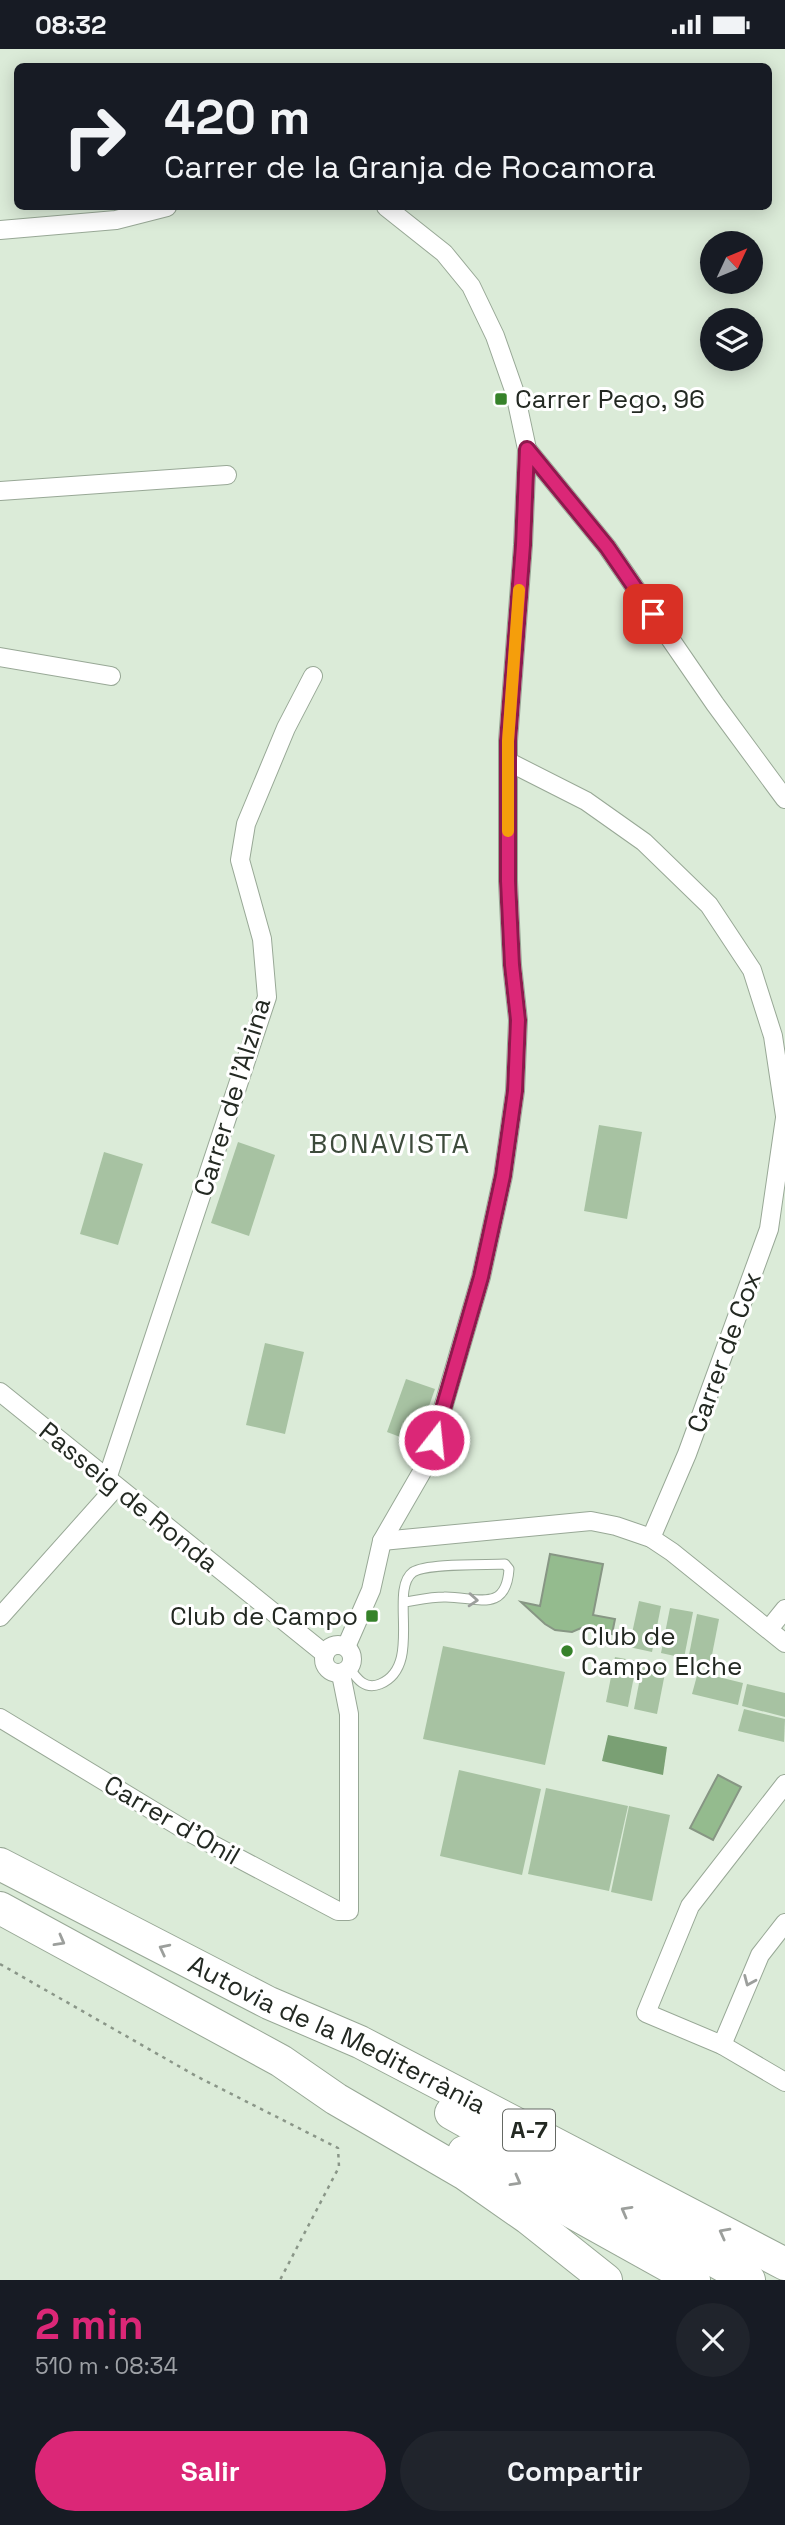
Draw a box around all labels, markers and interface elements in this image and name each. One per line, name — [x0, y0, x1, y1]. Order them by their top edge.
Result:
text: 08:32 — [35, 8, 106, 42]
text: 420 m — [164, 86, 310, 148]
icon: right — [49, 91, 140, 182]
text: Carrer de la Granja de Rocamora — [164, 147, 656, 187]
north arrow — [700, 231, 763, 294]
map controls — [700, 231, 763, 371]
button: layers — [700, 308, 763, 371]
place label: Carrer Pego, 96 — [515, 382, 705, 416]
marker: Carrer Pego, 96 — [493, 391, 509, 407]
pin — [623, 584, 683, 644]
icon: arrive — [634, 595, 672, 633]
street label: Carrer de l'Alzina — [186, 994, 278, 1200]
district label: BONAVISTA — [309, 1125, 471, 1161]
street label: Carrer de Cox — [679, 1267, 769, 1437]
position arrow — [397, 1403, 471, 1477]
street label: Passeig de Ronda — [32, 1414, 226, 1580]
one-way arrow — [467, 1592, 478, 1607]
place label: Club de Campo — [170, 1599, 358, 1633]
marker: Club de Campo — [364, 1608, 380, 1624]
place label: Club de Campo Elche — [581, 1619, 742, 1683]
marker: Club de Campo Elche — [559, 1643, 575, 1659]
street label: Carrer d'Onil — [98, 1767, 246, 1873]
one-way arrow — [53, 1932, 65, 1946]
one-way arrow — [159, 1944, 171, 1958]
street label: Autovia de la Mediterrània — [182, 1947, 492, 2122]
one-way arrow — [744, 1974, 758, 1986]
road number: A-7 — [503, 2109, 555, 2151]
one-way arrow — [509, 2173, 521, 2186]
one-way arrow — [620, 2206, 633, 2219]
one-way arrow — [719, 2227, 731, 2241]
text: 2 min — [35, 2298, 144, 2351]
button: close — [676, 2303, 750, 2377]
text: 510 m · 08:34 — [35, 2351, 178, 2381]
button: Salir — [35, 2431, 386, 2511]
button: Compartir — [400, 2431, 750, 2511]

